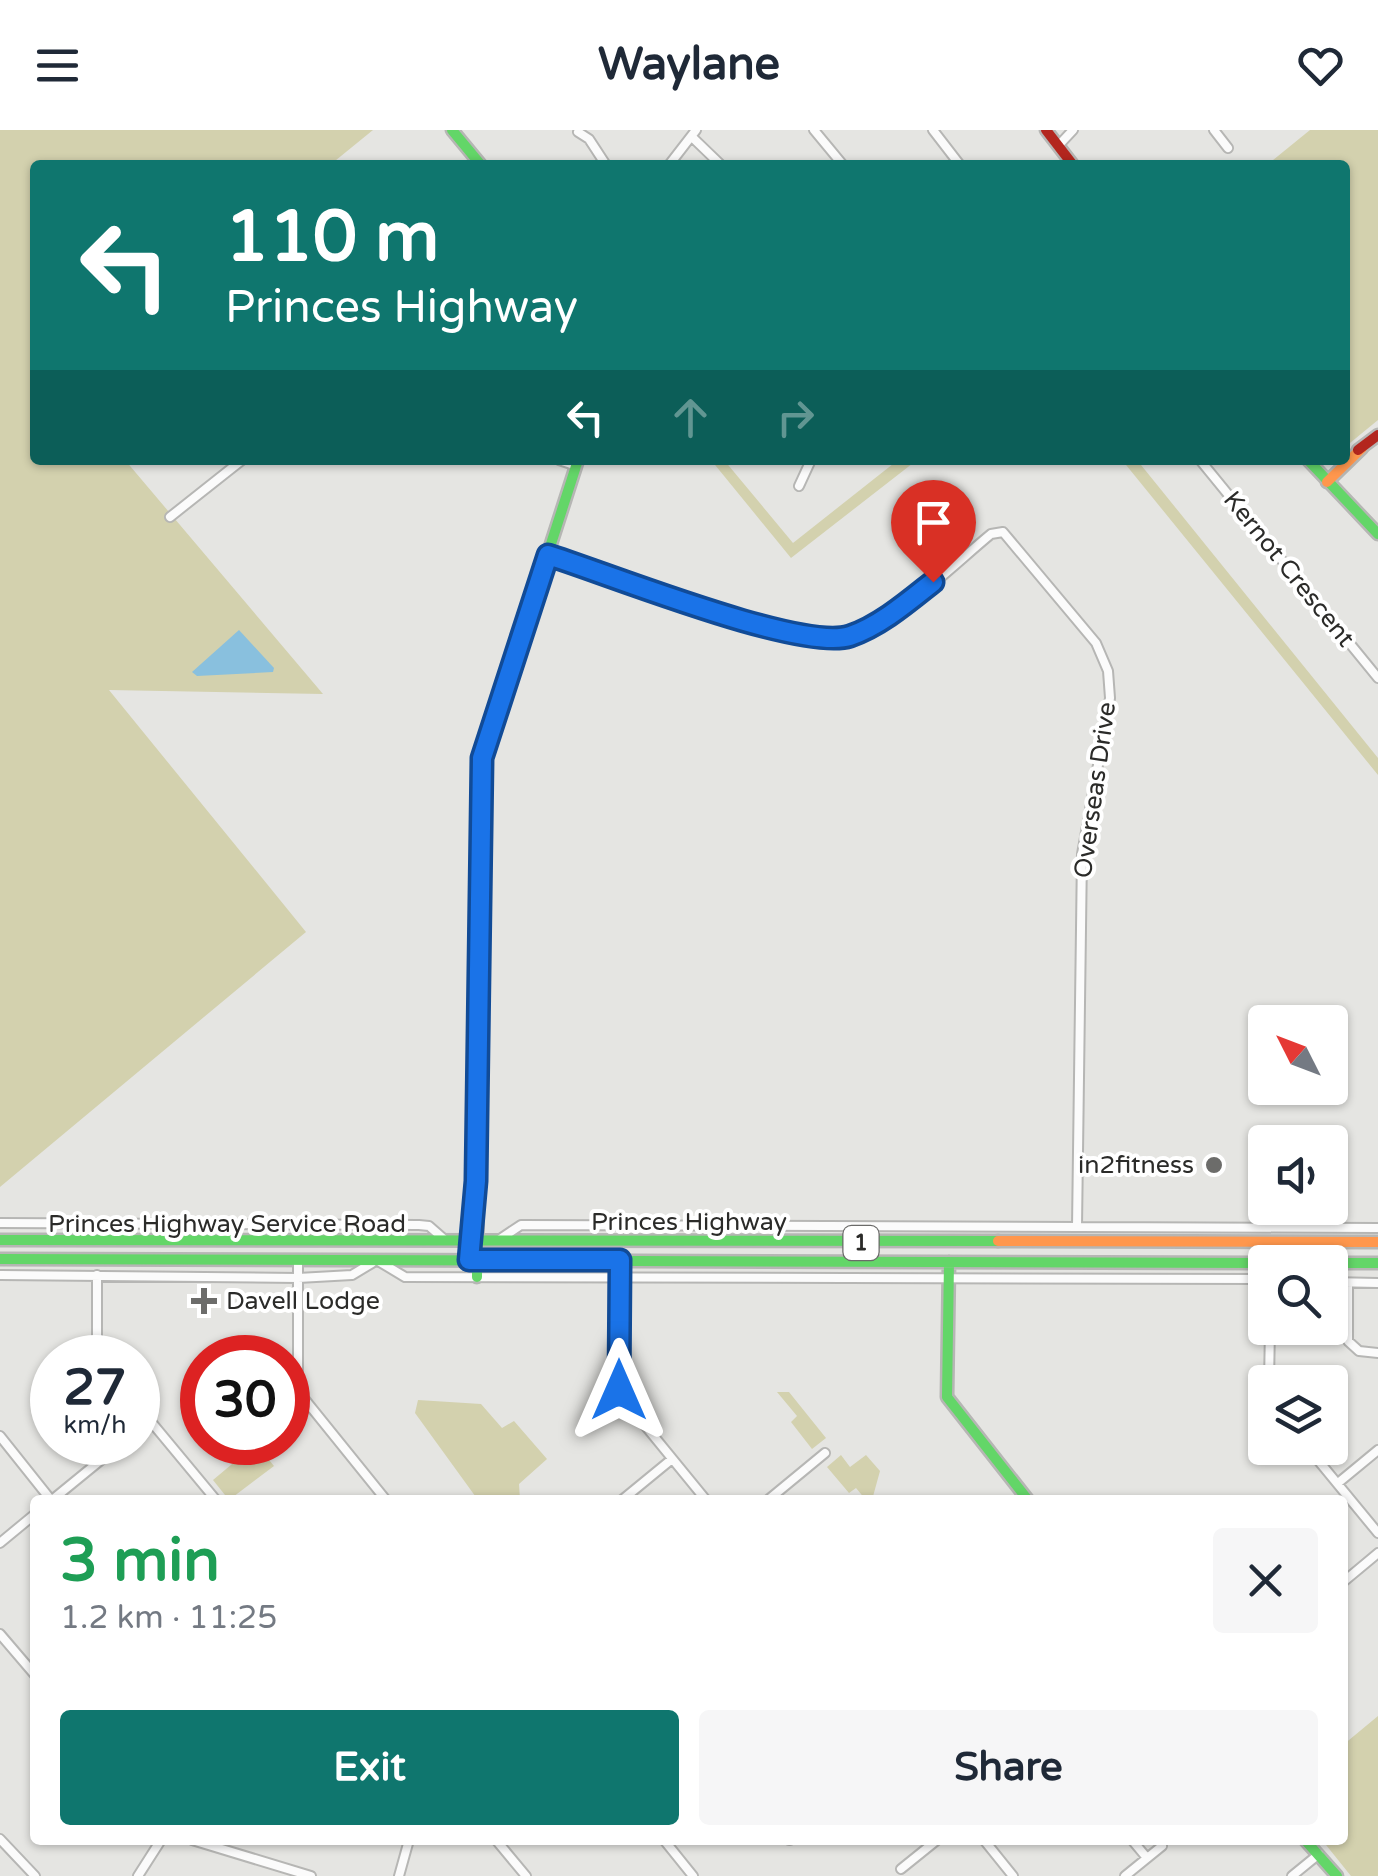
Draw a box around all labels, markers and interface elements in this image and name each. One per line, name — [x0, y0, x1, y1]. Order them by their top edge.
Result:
icon: menu — [30, 38, 85, 93]
text: Waylane — [598, 38, 780, 92]
icon: heart — [1293, 38, 1348, 93]
text: 110 m — [225, 196, 439, 280]
icon: left — [60, 200, 190, 330]
text: Princes Highway — [225, 281, 578, 335]
icon: left — [558, 390, 613, 445]
icon: ahead — [663, 390, 718, 445]
icon: right — [768, 390, 823, 445]
pin — [891, 480, 976, 583]
street label: Kernot Crescent — [1217, 485, 1361, 653]
icon: arrive — [906, 495, 961, 550]
street label: Overseas Drive — [1068, 700, 1122, 880]
north arrow — [1248, 1005, 1348, 1105]
map controls — [1248, 1005, 1348, 1465]
button: sound — [1248, 1125, 1348, 1225]
place label: in2fitness — [1078, 1150, 1194, 1180]
marker: in2fitness — [1203, 1154, 1225, 1176]
street label: Princes Highway — [591, 1207, 787, 1237]
street label: Princes Highway Service Road — [48, 1209, 406, 1239]
road number: 1 — [844, 1226, 878, 1260]
button: search — [1248, 1245, 1348, 1345]
place label: Davell Lodge — [226, 1286, 380, 1316]
marker: Davell Lodge — [191, 1288, 217, 1314]
speed limit sign: 30 — [180, 1335, 310, 1465]
position arrow — [567, 1338, 671, 1442]
text: 27 — [64, 1358, 126, 1418]
button: layers — [1248, 1365, 1348, 1465]
text: km/h — [64, 1410, 126, 1440]
text: 3 min — [60, 1525, 220, 1597]
button: close — [1213, 1528, 1318, 1633]
text: 1.2 km · 11:25 — [60, 1599, 277, 1637]
button: Exit — [60, 1710, 679, 1825]
button: Share — [699, 1710, 1318, 1825]

